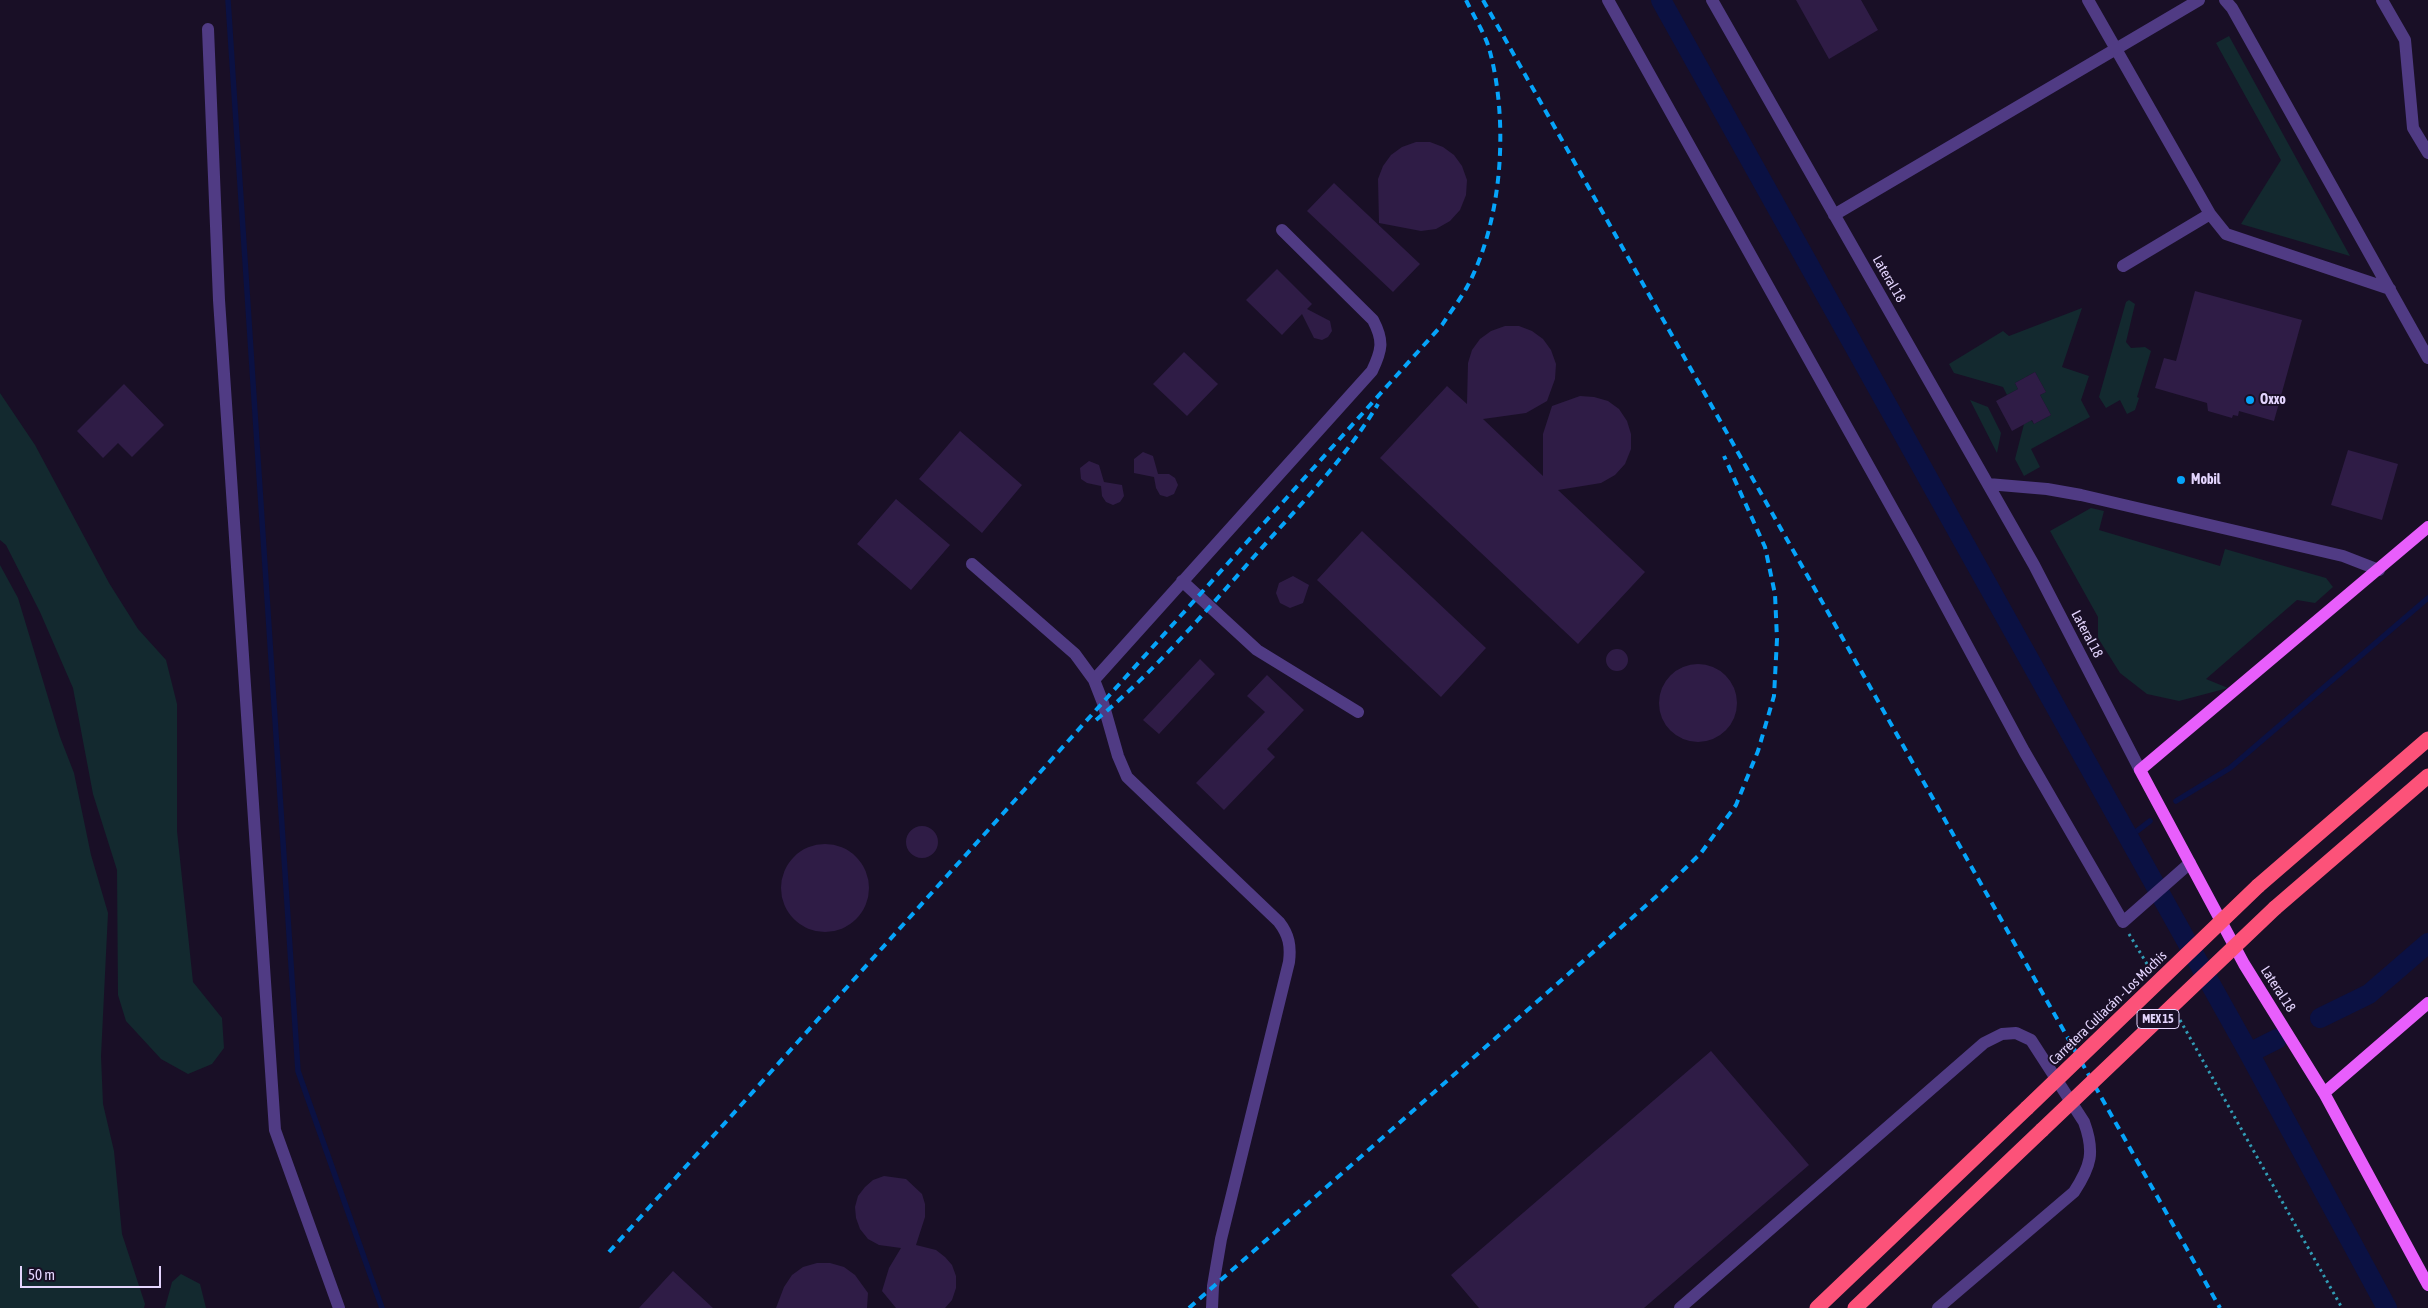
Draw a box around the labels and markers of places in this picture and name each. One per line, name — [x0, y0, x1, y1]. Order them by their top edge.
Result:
place label: Oxxo — [2260, 392, 2286, 408]
marker: Oxxo — [2244, 394, 2256, 406]
place label: Mobil — [2191, 472, 2221, 488]
marker: Mobil — [2175, 474, 2187, 486]

